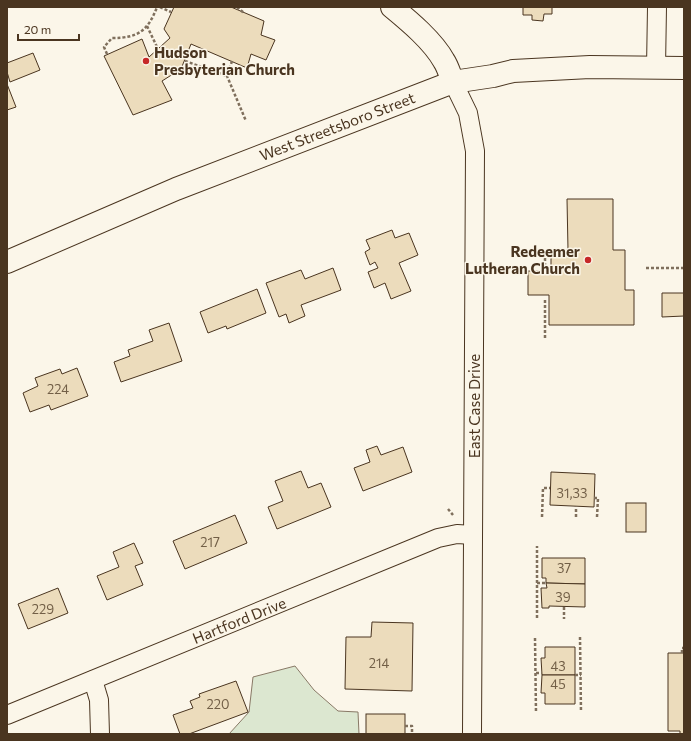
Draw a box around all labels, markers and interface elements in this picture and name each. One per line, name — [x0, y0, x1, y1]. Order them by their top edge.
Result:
scale bar — [18, 16, 79, 42]
text: 20 m — [24, 22, 51, 36]
place label: Hudson Presbyterian Church — [154, 43, 295, 78]
marker: Hudson Presbyterian Church — [141, 56, 151, 66]
street label: West Streetsboro Street — [257, 88, 417, 164]
place label: Redeemer Lutheran Church — [465, 242, 580, 277]
marker: Redeemer Lutheran Church — [583, 255, 593, 265]
street label: East Case Drive — [465, 354, 483, 458]
house number: 224 — [47, 381, 69, 397]
house number: 31,33 — [557, 485, 587, 501]
house number: 217 — [200, 534, 220, 550]
house number: 37 — [557, 560, 571, 576]
house number: 39 — [555, 589, 571, 605]
street label: Hartford Drive — [190, 593, 288, 647]
house number: 229 — [32, 601, 54, 617]
house number: 214 — [369, 655, 389, 671]
house number: 43 — [550, 658, 566, 674]
house number: 45 — [550, 676, 566, 692]
house number: 220 — [207, 696, 229, 712]

